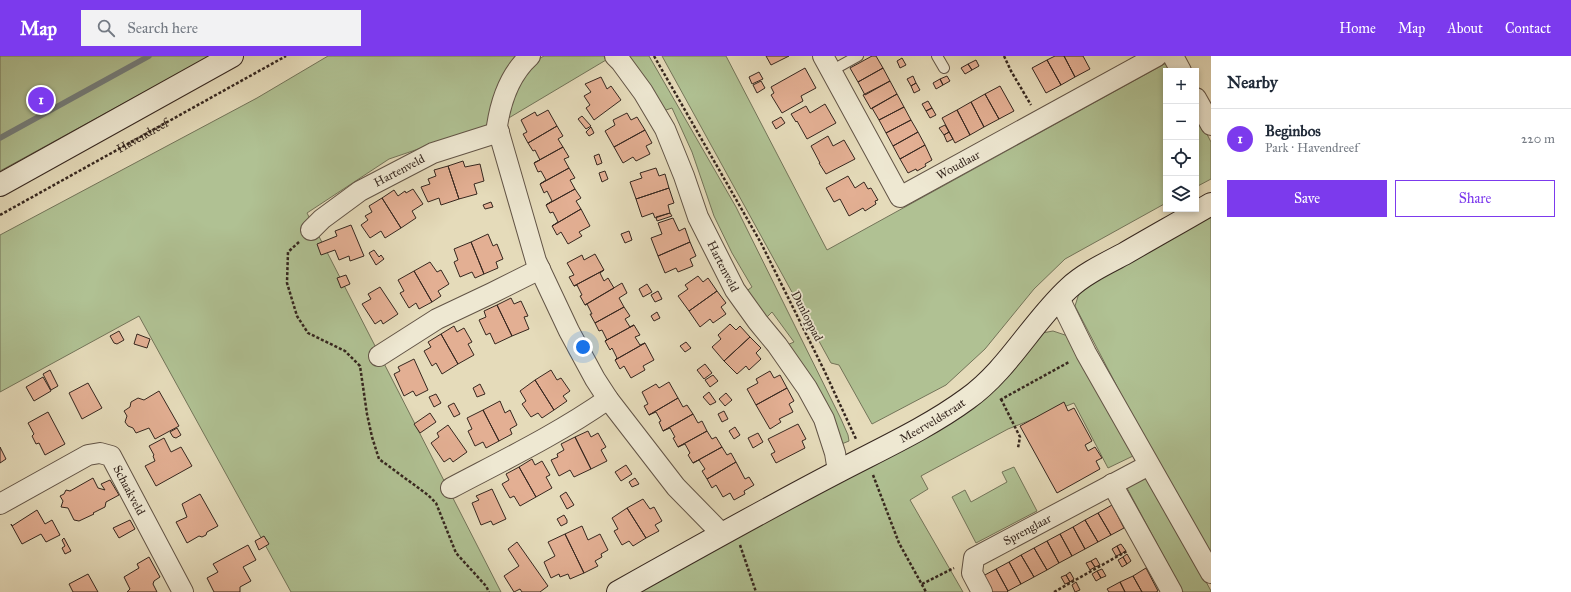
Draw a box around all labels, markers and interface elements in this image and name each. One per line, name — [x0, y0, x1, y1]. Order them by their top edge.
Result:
search box — [81, 10, 361, 46]
text: Map — [20, 17, 57, 40]
icon: search — [95, 17, 117, 39]
text: Search here — [127, 19, 198, 37]
text: Home — [1339, 20, 1376, 37]
text: Map — [1398, 20, 1425, 37]
text: About — [1447, 20, 1483, 37]
text: Contact — [1505, 20, 1551, 37]
map controls — [1163, 68, 1199, 212]
button: + — [1163, 68, 1199, 104]
text: Nearby — [1227, 72, 1278, 93]
pin: 1 — [28, 85, 54, 115]
button: − — [1163, 104, 1199, 140]
street label: Havendreef — [114, 115, 172, 156]
text: Beginbos — [1265, 122, 1321, 140]
text: 1 — [1237, 131, 1243, 147]
text: 220 m — [1521, 131, 1555, 147]
button: locate — [1163, 140, 1199, 176]
text: Park · Havendreef — [1265, 140, 1359, 156]
street label: Woudlaar — [934, 147, 983, 183]
street label: Hartenveld — [371, 152, 427, 190]
button: layers — [1163, 176, 1199, 212]
button: Save — [1227, 180, 1387, 217]
button: Share — [1395, 180, 1555, 217]
street label: Hartenveld — [704, 238, 742, 294]
street label: Dunloppad — [788, 288, 826, 344]
your location — [573, 337, 593, 357]
street label: Meerveldstraat — [897, 395, 969, 446]
street label: Schaakveld — [110, 463, 148, 517]
street label: Sprenglaar — [1001, 511, 1054, 548]

